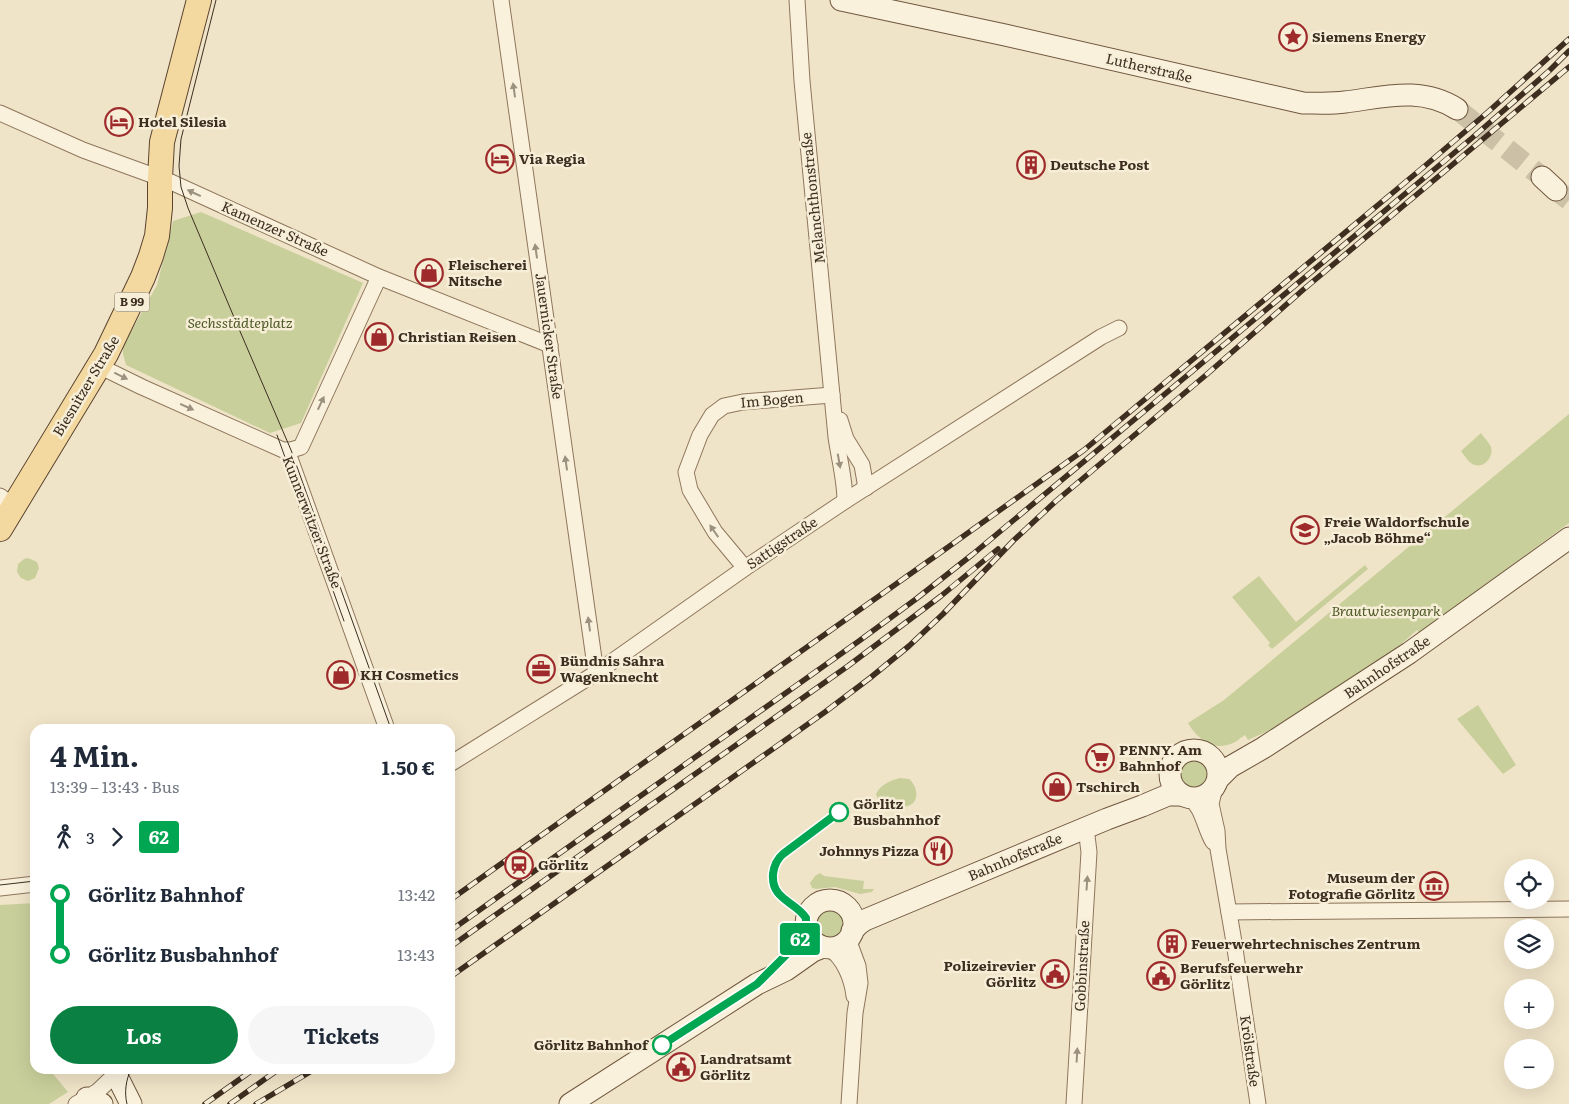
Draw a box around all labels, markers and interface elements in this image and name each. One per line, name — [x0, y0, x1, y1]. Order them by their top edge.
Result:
place icon: Siemens Energy — [1278, 22, 1308, 52]
place label: Siemens Energy — [1312, 26, 1426, 46]
street label: Lutherstraße — [1104, 47, 1194, 87]
one-way arrow — [510, 81, 518, 97]
hotel icon: Hotel Silesia — [104, 107, 134, 137]
place label: Hotel Silesia — [138, 111, 228, 131]
street label: Melanchthonstraße — [795, 131, 829, 265]
hotel icon: Via Regia — [485, 144, 515, 174]
place label: Via Regia — [519, 148, 586, 168]
building icon: Deutsche Post — [1016, 150, 1046, 180]
place label: Deutsche Post — [1050, 154, 1150, 174]
one-way arrow — [187, 188, 201, 196]
street label: Kamenzer Straße — [219, 195, 332, 261]
one-way arrow — [532, 242, 540, 258]
place label: Fleischerei Nitsche — [448, 254, 527, 290]
shop icon: Fleischerei Nitsche — [414, 258, 444, 288]
street label: Jauernicker Straße — [531, 271, 569, 400]
road number: B 99 — [114, 292, 150, 312]
park label: Sechsstädteplatz — [188, 312, 293, 332]
shop icon: Christian Reisen — [364, 322, 394, 352]
place label: Christian Reisen — [398, 326, 517, 346]
street label: Biesnitzer Straße — [47, 331, 123, 440]
one-way arrow — [114, 372, 128, 380]
street label: Im Bogen — [739, 386, 804, 412]
one-way arrow — [317, 396, 325, 410]
one-way arrow — [180, 403, 194, 411]
street label: Kunnerwitzer Straße — [278, 452, 347, 591]
one-way arrow — [836, 453, 844, 469]
one-way arrow — [562, 455, 570, 471]
street label: Sattigstraße — [742, 511, 821, 573]
place label: Freie Waldorfschule „Jacob Böhme“ — [1324, 511, 1469, 547]
school or university icon: Freie Waldorfschule „Jacob Böhme“ — [1290, 515, 1320, 545]
one-way arrow — [709, 524, 719, 537]
park label: Brautwiesenpark — [1331, 600, 1441, 620]
one-way arrow — [585, 616, 593, 632]
street label: Bahnhofstraße — [1339, 630, 1434, 703]
place label: Bündnis Sahra Wagenknecht — [560, 650, 665, 686]
office icon: Bündnis Sahra Wagenknecht — [526, 654, 556, 684]
shop icon: KH Cosmetics — [326, 660, 356, 690]
place label: KH Cosmetics — [360, 664, 458, 684]
text: 4 Min. — [50, 734, 139, 776]
place label: PENNY. Am Bahnhof — [1119, 739, 1202, 775]
supermarket icon: PENNY. Am Bahnhof — [1085, 743, 1115, 773]
text: 1.50 € — [382, 753, 435, 781]
shop icon: Tschirch — [1042, 772, 1072, 802]
text: 13:39 – 13:43 · Bus — [50, 774, 179, 798]
place label: Tschirch — [1076, 776, 1140, 796]
place label: Görlitz Busbahnhof — [853, 793, 942, 829]
marker: Görlitz Busbahnhof — [829, 802, 849, 822]
icon: walk — [50, 823, 78, 851]
icon: forward — [103, 823, 131, 851]
text: 62 — [149, 823, 169, 850]
text: 3 — [86, 825, 95, 849]
street label: Bahnhofstraße — [965, 827, 1065, 885]
restaurant icon: Johnnys Pizza — [923, 836, 953, 866]
place label: Johnnys Pizza — [819, 840, 920, 860]
station icon: Görlitz — [504, 850, 534, 880]
place label: Görlitz — [538, 854, 589, 874]
map controls — [1504, 859, 1554, 1089]
button: locate — [1504, 859, 1554, 909]
place label: Museum der Fotografie Görlitz — [1288, 867, 1416, 903]
museum icon: Museum der Fotografie Görlitz — [1419, 871, 1449, 901]
one-way arrow — [1083, 875, 1091, 891]
text: Görlitz Bahnhof — [88, 880, 243, 908]
text: 13:42 — [398, 882, 435, 906]
button: layers — [1504, 919, 1554, 969]
street label: Gobbinstraße — [1069, 920, 1093, 1012]
line badge: 62 — [778, 923, 822, 955]
text: 62 — [790, 925, 810, 952]
building icon: Feuerwehrtechnisches Zentrum — [1157, 929, 1187, 959]
place label: Feuerwehrtechnisches Zentrum — [1191, 933, 1421, 953]
text: Görlitz Busbahnhof — [88, 940, 277, 968]
text: 13:43 — [397, 942, 435, 966]
place label: Polizeirevier Görlitz — [944, 955, 1037, 991]
place label: Berufsfeuerwehr Görlitz — [1180, 957, 1303, 993]
public building icon: Polizeirevier Görlitz — [1040, 959, 1070, 989]
public building icon: Berufsfeuerwehr Görlitz — [1146, 961, 1176, 991]
button: + — [1504, 979, 1554, 1029]
button: Los — [50, 1006, 238, 1064]
button: Tickets — [248, 1006, 435, 1064]
street label: Krölstraße — [1236, 1014, 1266, 1088]
place label: Görlitz Bahnhof — [534, 1034, 650, 1054]
marker: Görlitz Bahnhof — [652, 1035, 672, 1055]
button: − — [1504, 1039, 1554, 1089]
one-way arrow — [1074, 1047, 1082, 1063]
place label: Landratsamt Görlitz — [700, 1048, 792, 1084]
public building icon: Landratsamt Görlitz — [666, 1052, 696, 1082]

